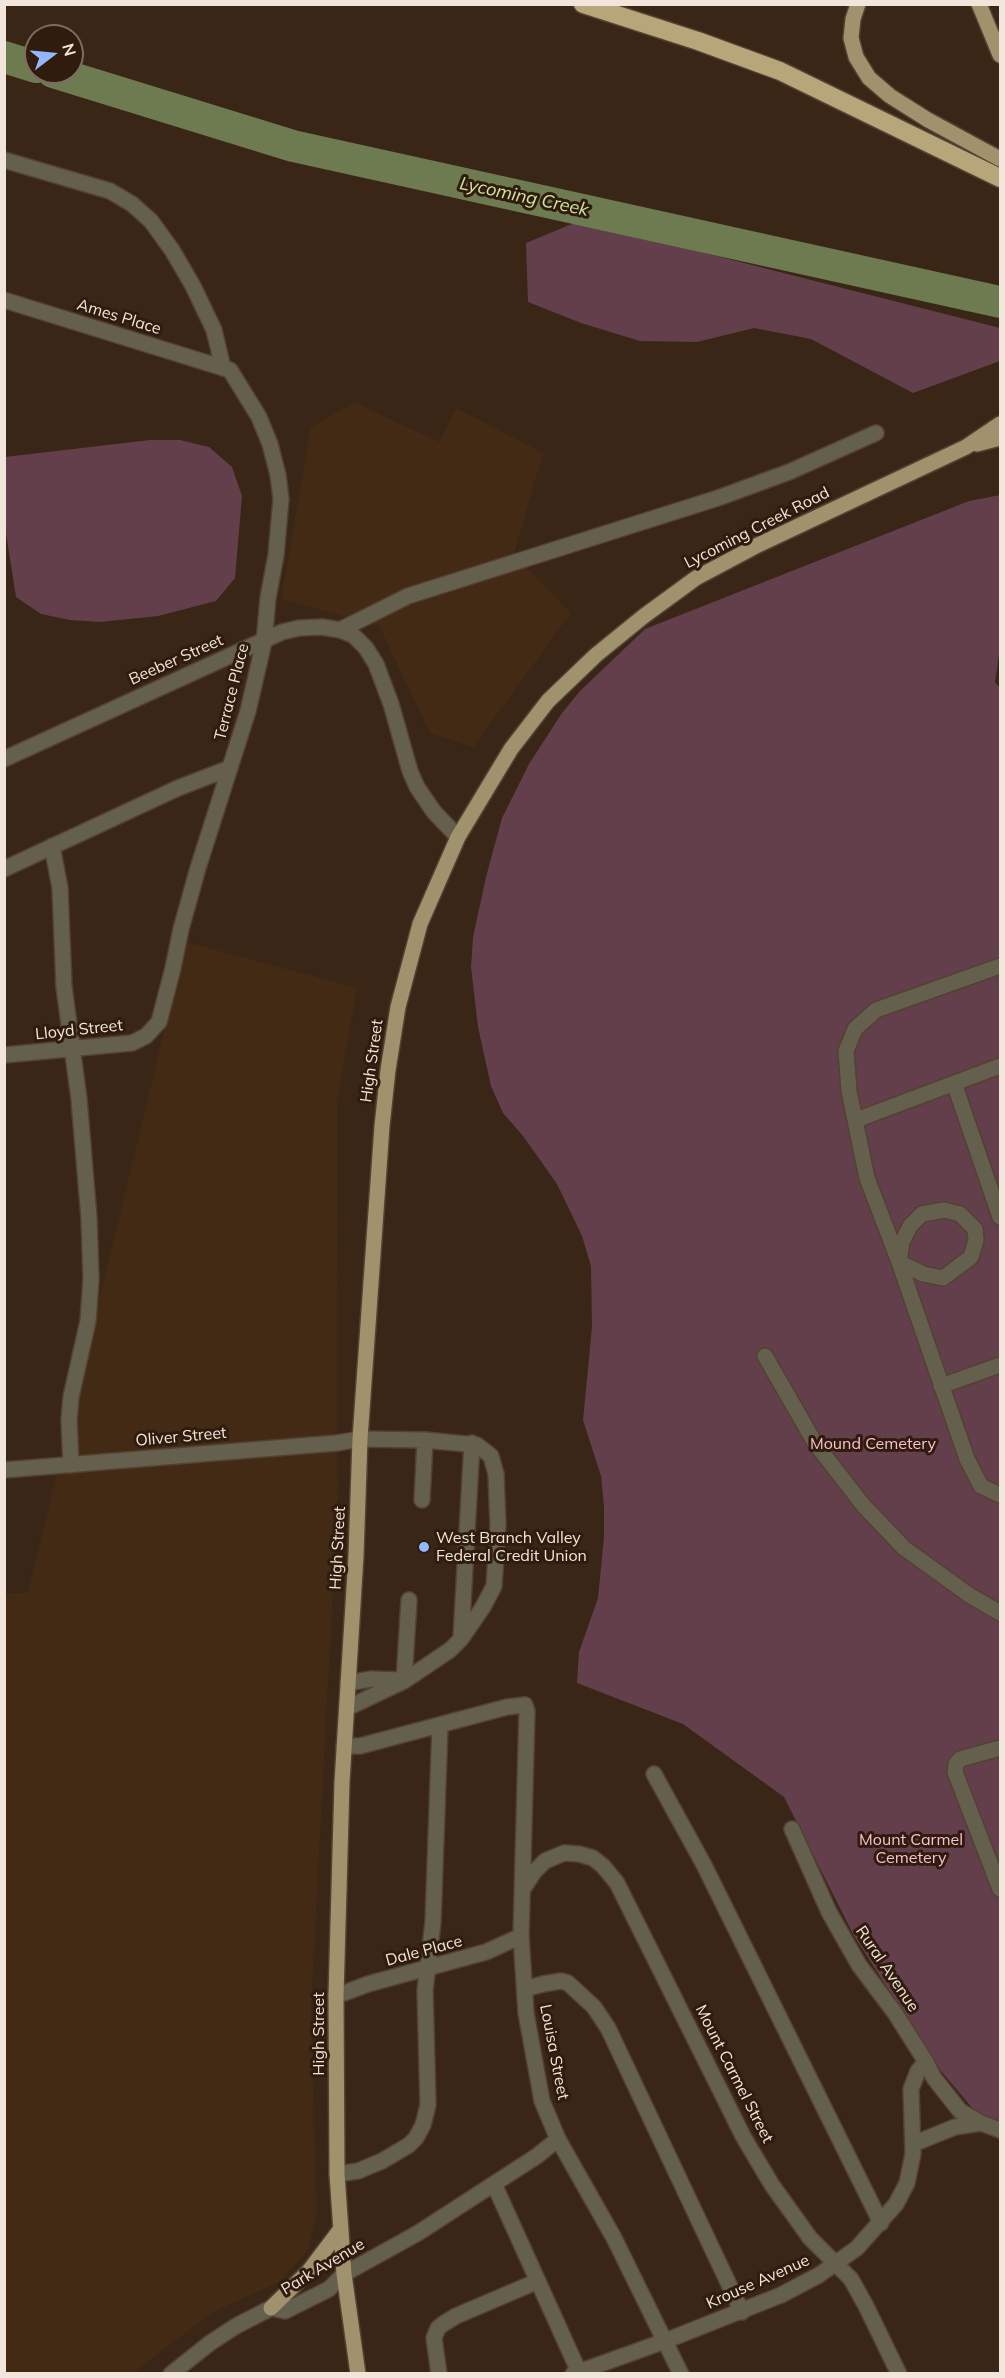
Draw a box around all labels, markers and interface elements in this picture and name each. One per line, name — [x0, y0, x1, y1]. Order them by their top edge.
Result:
north arrow — [24, 24, 84, 84]
text: N — [58, 41, 81, 58]
water label: Lycoming Creek — [458, 173, 590, 221]
street label: Ames Place — [75, 295, 163, 339]
street label: Lycoming Creek Road — [681, 483, 833, 573]
street label: Beeber Street — [126, 631, 226, 689]
street label: Terrace Place — [211, 642, 253, 742]
street label: Lloyd Street — [34, 1016, 124, 1044]
street label: High Street — [357, 1018, 387, 1104]
street label: Oliver Street — [135, 1423, 227, 1451]
park label: Mound Cemetery — [810, 1434, 936, 1454]
street label: High Street — [326, 1506, 350, 1590]
place label: West Branch Valley Federal Credit Union — [436, 1528, 587, 1566]
marker: West Branch Valley Federal Credit Union — [417, 1540, 431, 1554]
park label: Mount Carmel Cemetery — [859, 1830, 963, 1868]
street label: Rural Avenue — [851, 1922, 923, 2016]
street label: Dale Place — [384, 1932, 464, 1970]
street label: High Street — [309, 1992, 329, 2076]
street label: Mount Carmel Street — [691, 2002, 777, 2146]
street label: Louisa Street — [535, 2003, 573, 2101]
street label: Park Avenue — [278, 2235, 368, 2299]
street label: Krouse Avenue — [704, 2251, 812, 2313]

